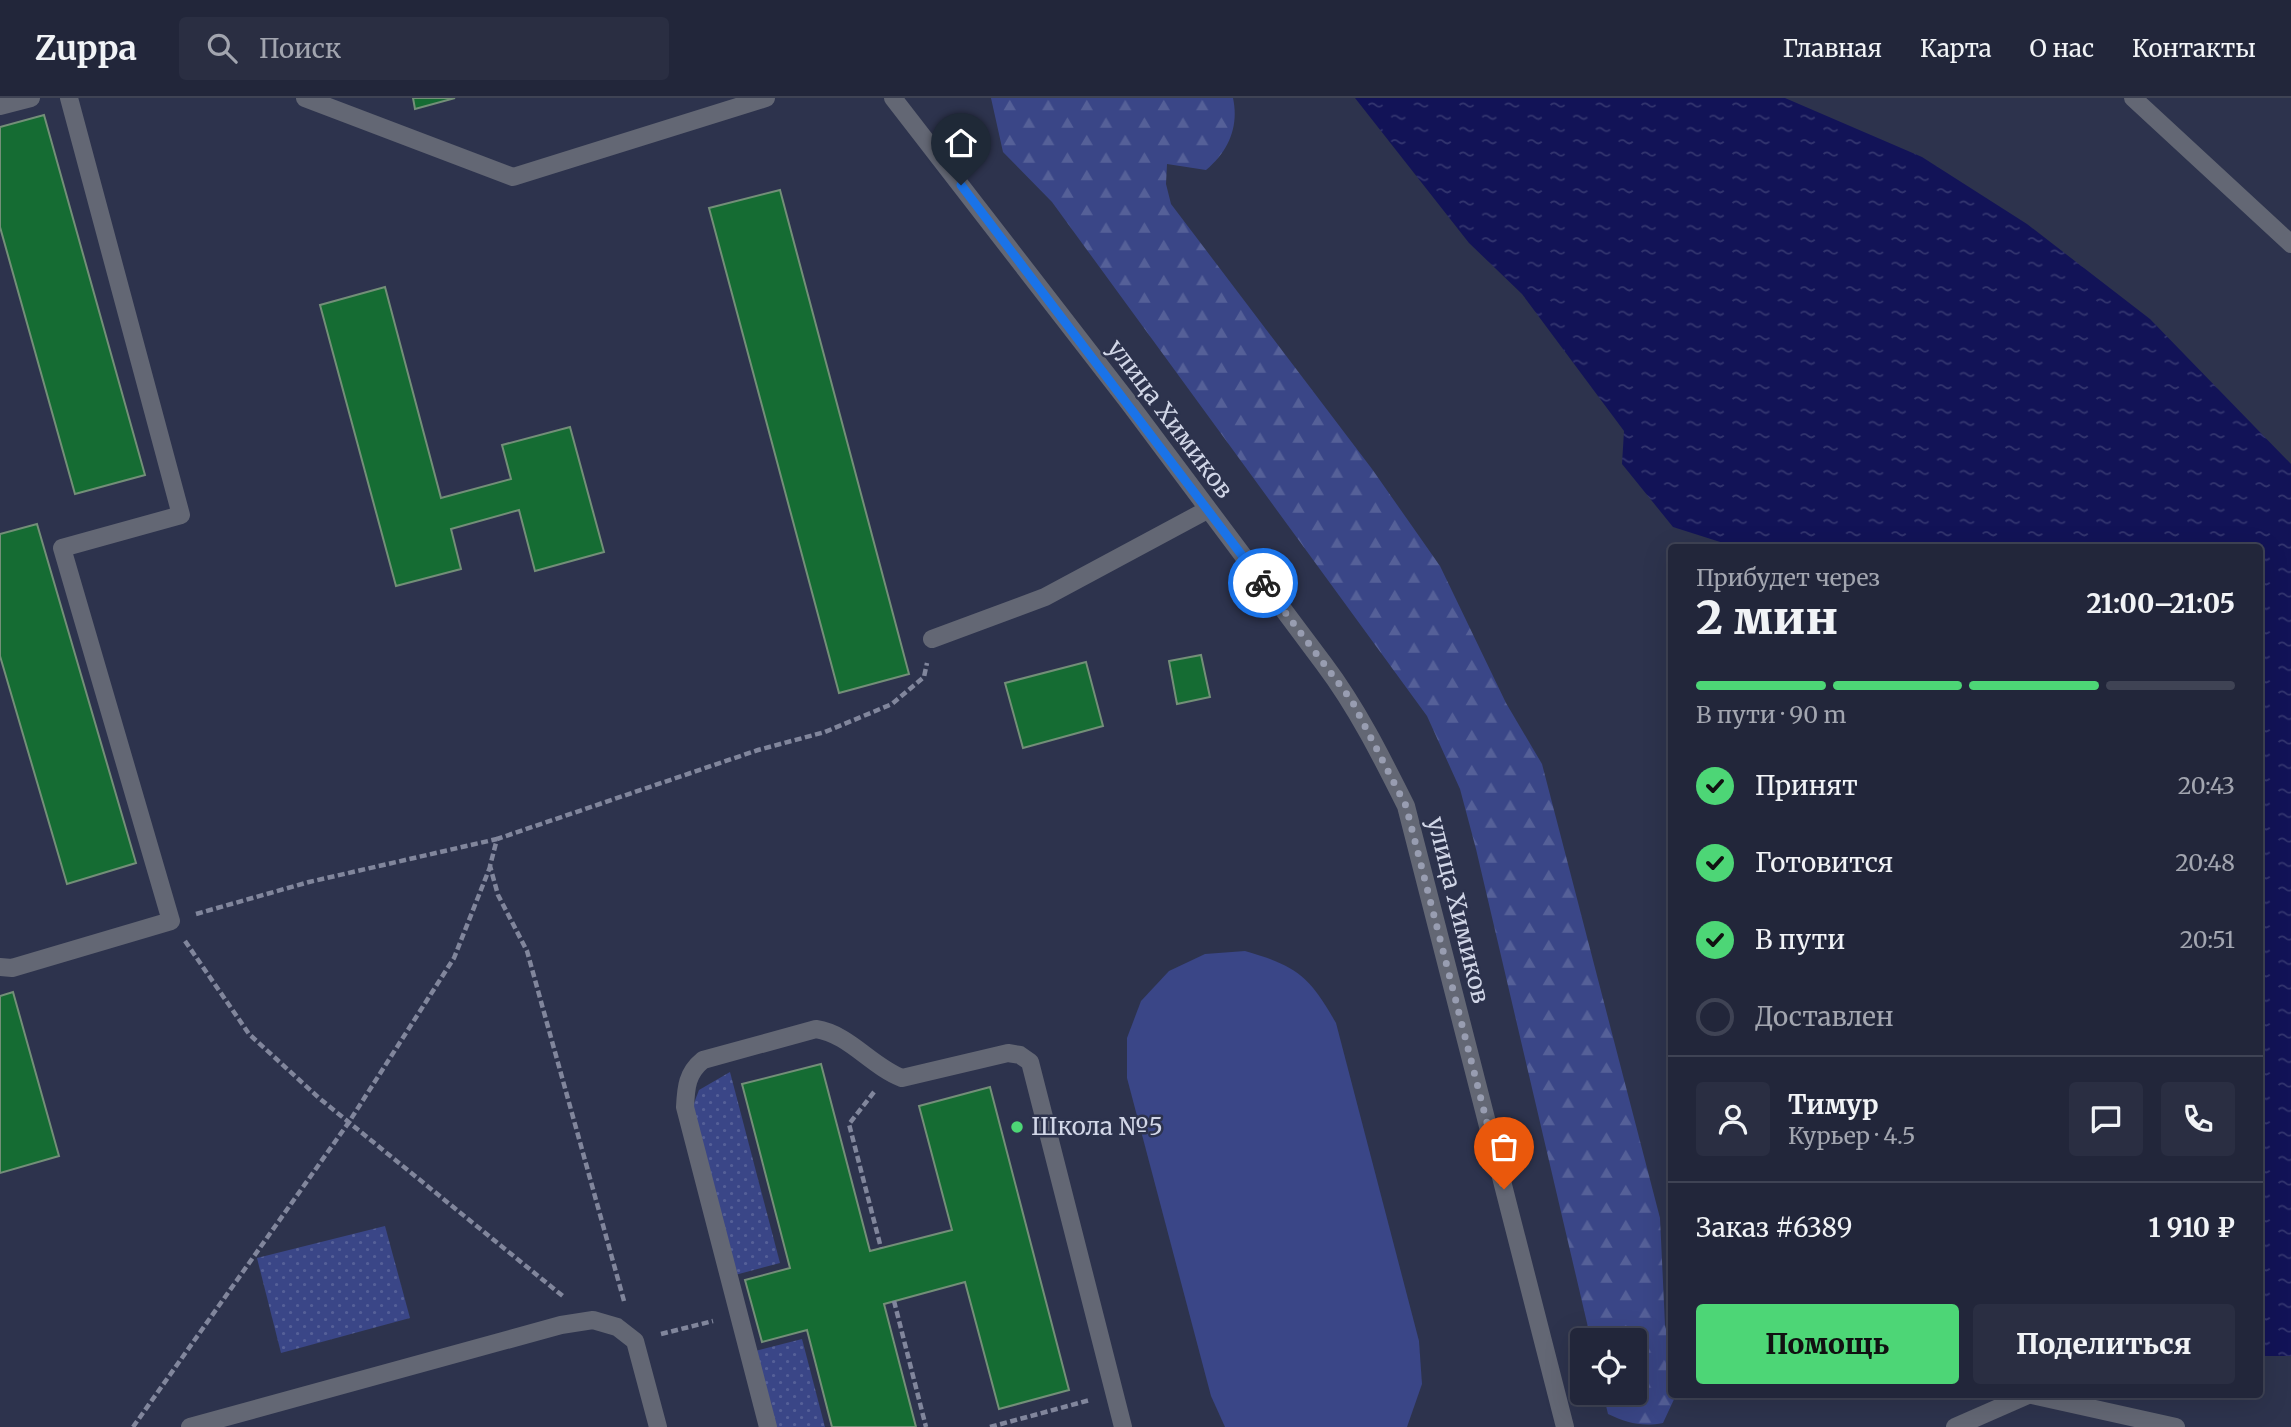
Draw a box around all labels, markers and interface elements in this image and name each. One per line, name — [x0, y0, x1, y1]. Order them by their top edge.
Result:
search box — [179, 17, 669, 80]
text: Zuppa — [35, 28, 137, 69]
icon: search — [203, 29, 241, 67]
text: Поиск — [259, 32, 341, 65]
text: Главная — [1783, 33, 1882, 64]
text: Карта — [1920, 33, 1992, 64]
text: О нас — [2030, 33, 2094, 64]
text: Контакты — [2132, 33, 2256, 64]
pin — [931, 113, 991, 185]
icon: home — [942, 124, 980, 162]
street label: улица Химиков — [1101, 333, 1240, 504]
courier — [1228, 548, 1298, 618]
text: Прибудет через — [1696, 563, 1880, 592]
icon: bike — [1244, 564, 1282, 602]
text: 21:00–21:05 — [2086, 587, 2235, 620]
text: 2 мин — [1696, 589, 1838, 647]
text: В пути · 90 m — [1696, 700, 1846, 729]
icon: check — [1696, 767, 1734, 805]
text: Принят — [1755, 769, 1858, 802]
text: 20:43 — [2178, 771, 2235, 800]
street label: улица Химиков — [1420, 813, 1497, 1006]
icon: check — [1696, 844, 1734, 882]
text: Готовится — [1755, 846, 1893, 879]
text: 20:48 — [2175, 848, 2235, 877]
icon: check — [1696, 921, 1734, 959]
text: В пути — [1755, 923, 1845, 956]
text: 20:51 — [2180, 925, 2235, 954]
text: Доставлен — [1755, 1000, 1894, 1033]
button: person — [1696, 1082, 1770, 1156]
button: chat — [2069, 1082, 2143, 1156]
button: phone — [2161, 1082, 2235, 1156]
text: Тимур — [1788, 1088, 1878, 1121]
place label: Школа №5 — [1031, 1111, 1163, 1142]
pin — [1474, 1117, 1534, 1189]
marker: Школа №5 — [1009, 1119, 1025, 1135]
text: Курьер · 4.5 — [1788, 1121, 1916, 1150]
icon: bag — [1485, 1128, 1523, 1166]
text: Заказ #6389 — [1696, 1211, 1852, 1244]
text: 1 910 ₽ — [2149, 1211, 2235, 1244]
button: Помощь — [1696, 1304, 1959, 1384]
button: Поделиться — [1973, 1304, 2235, 1384]
map controls — [1570, 1328, 1647, 1405]
button: locate — [1570, 1328, 1647, 1405]

